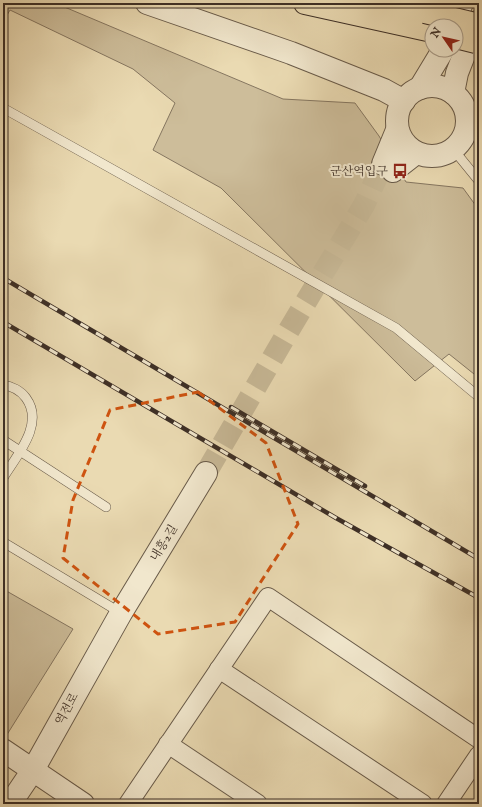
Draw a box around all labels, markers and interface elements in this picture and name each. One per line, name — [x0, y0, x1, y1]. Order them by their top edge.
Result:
north arrow — [424, 18, 464, 58]
text: N — [428, 25, 445, 42]
bus stop icon: 군산역입구 — [391, 162, 409, 180]
place label: 군산역입구 — [330, 164, 388, 179]
street label: 내흥2길 — [147, 522, 181, 564]
street label: 역전로 — [52, 690, 82, 728]

